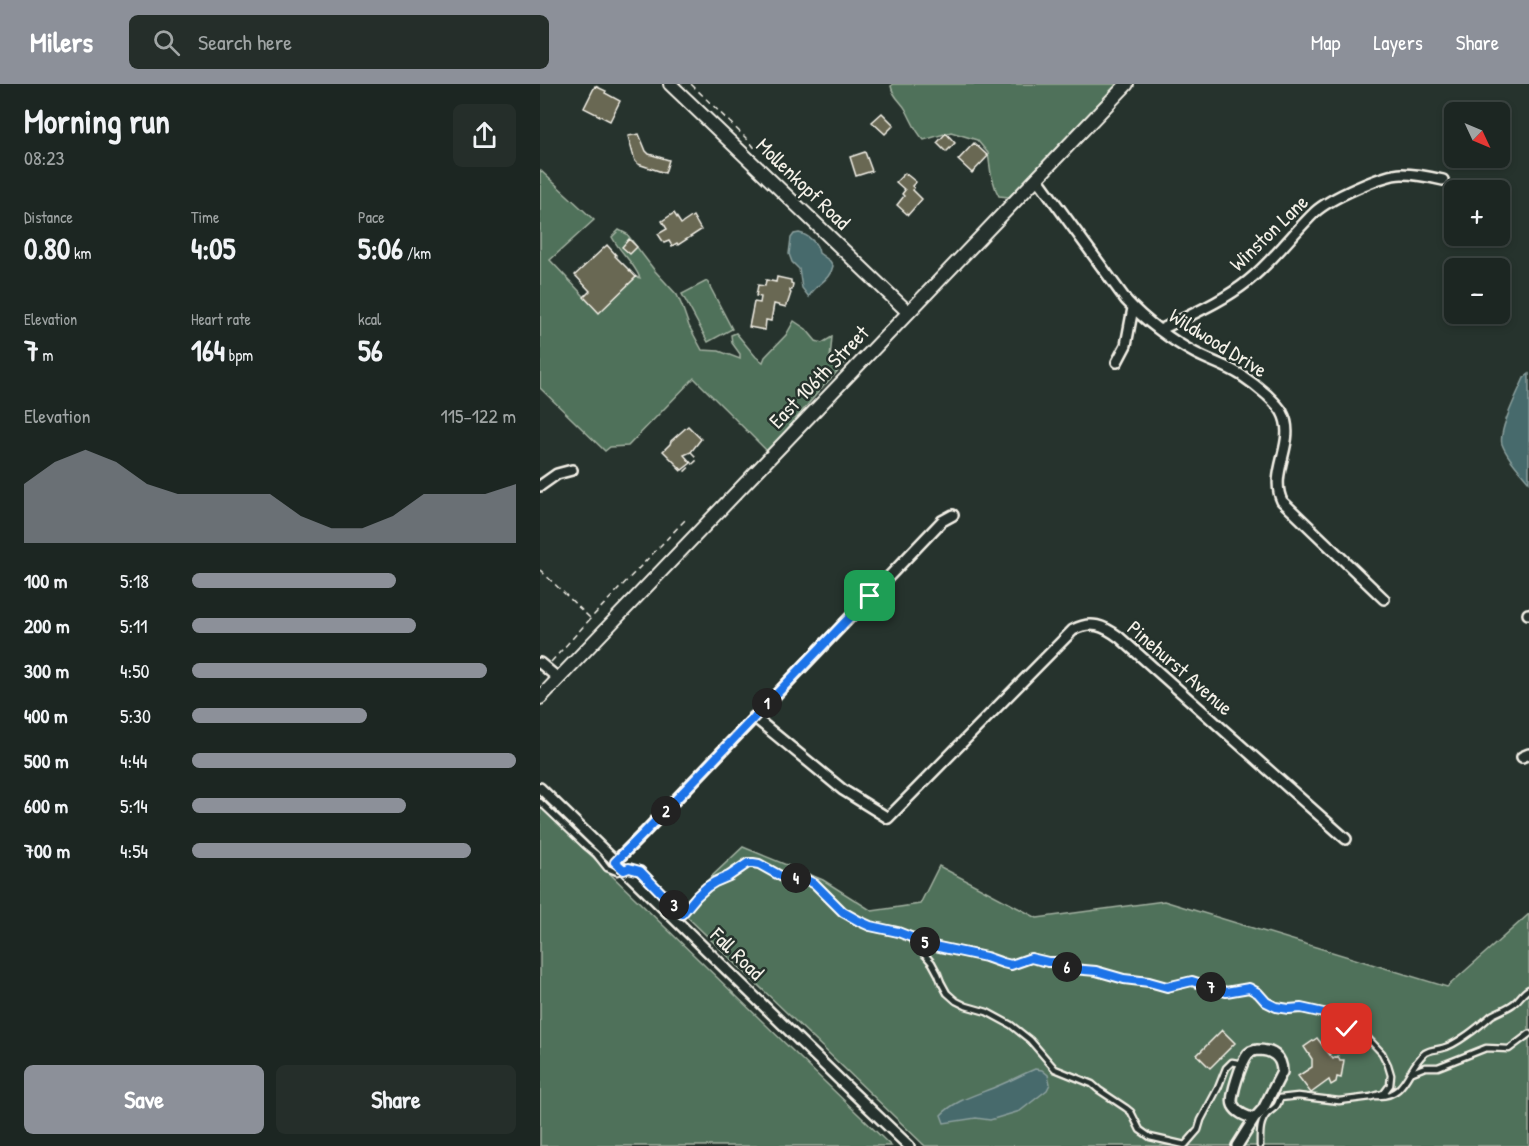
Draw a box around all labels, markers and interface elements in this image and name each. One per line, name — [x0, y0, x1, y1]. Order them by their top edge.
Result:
search box — [129, 15, 549, 69]
text: Milers — [30, 23, 93, 61]
icon: search — [150, 26, 183, 59]
text: Search here — [198, 27, 292, 57]
text: Map — [1311, 28, 1340, 57]
text: Layers — [1373, 28, 1423, 57]
text: Share — [1456, 28, 1499, 57]
text: Morning run — [24, 99, 170, 143]
north arrow — [1444, 102, 1510, 168]
map controls — [1444, 102, 1510, 324]
button: share — [453, 104, 516, 167]
street label: Mollenkopf Road — [750, 131, 857, 236]
text: 08:23 — [24, 144, 65, 171]
button: + — [1444, 180, 1510, 246]
street label: Winston Lane — [1223, 188, 1314, 277]
text: Distance — [24, 206, 73, 228]
text: Time — [191, 206, 219, 228]
text: Pace — [358, 206, 385, 228]
text: 0.80 — [24, 228, 70, 268]
text: 4:05 — [191, 228, 235, 268]
text: 5:06 — [358, 228, 403, 268]
text: km — [70, 242, 92, 264]
text: /km — [403, 242, 431, 264]
button: − — [1444, 258, 1510, 324]
street label: Wildwood Drive — [1164, 301, 1273, 384]
text: Elevation — [24, 308, 77, 330]
text: Heart rate — [191, 308, 251, 330]
text: kcal — [358, 308, 381, 330]
street label: East 106th Street — [762, 318, 876, 434]
text: 7 — [24, 330, 39, 370]
text: 164 — [191, 330, 225, 370]
text: 56 — [358, 330, 383, 370]
text: m — [39, 344, 53, 366]
text: bpm — [225, 344, 253, 366]
text: Elevation — [24, 402, 90, 429]
text: 115–122 m — [440, 402, 516, 429]
text: 100 m — [24, 567, 67, 594]
text: 5:18 — [120, 567, 149, 594]
pin — [844, 570, 895, 621]
icon: arrive — [853, 579, 886, 612]
text: 200 m — [24, 612, 69, 639]
text: 5:11 — [120, 612, 148, 639]
street label: Pinehurst Avenue — [1121, 614, 1239, 722]
text: 300 m — [24, 657, 69, 684]
text: 4:50 — [120, 657, 150, 684]
pin: 1 — [752, 688, 782, 718]
text: 1 — [764, 692, 770, 714]
text: 400 m — [24, 702, 68, 729]
text: 5:30 — [120, 702, 151, 729]
text: 500 m — [24, 747, 69, 774]
text: 4:44 — [120, 747, 147, 774]
text: 600 m — [24, 792, 68, 819]
text: 5:14 — [120, 792, 148, 819]
pin: 2 — [651, 796, 681, 826]
text: 2 — [662, 800, 670, 822]
text: 700 m — [24, 837, 70, 864]
text: 4:54 — [120, 837, 148, 864]
pin: 4 — [781, 863, 811, 893]
text: 4 — [793, 867, 799, 889]
pin: 3 — [659, 890, 689, 920]
text: 3 — [670, 894, 678, 916]
street label: Fall Road — [703, 920, 771, 986]
pin: 5 — [910, 927, 940, 957]
text: 5 — [922, 931, 928, 953]
pin: 6 — [1052, 952, 1082, 982]
text: 6 — [1064, 956, 1070, 978]
pin: 7 — [1196, 972, 1226, 1002]
text: 7 — [1207, 976, 1215, 998]
pin — [1321, 1003, 1372, 1054]
icon: check — [1330, 1012, 1363, 1045]
button: Save — [24, 1065, 264, 1134]
button: Share — [276, 1065, 516, 1134]

